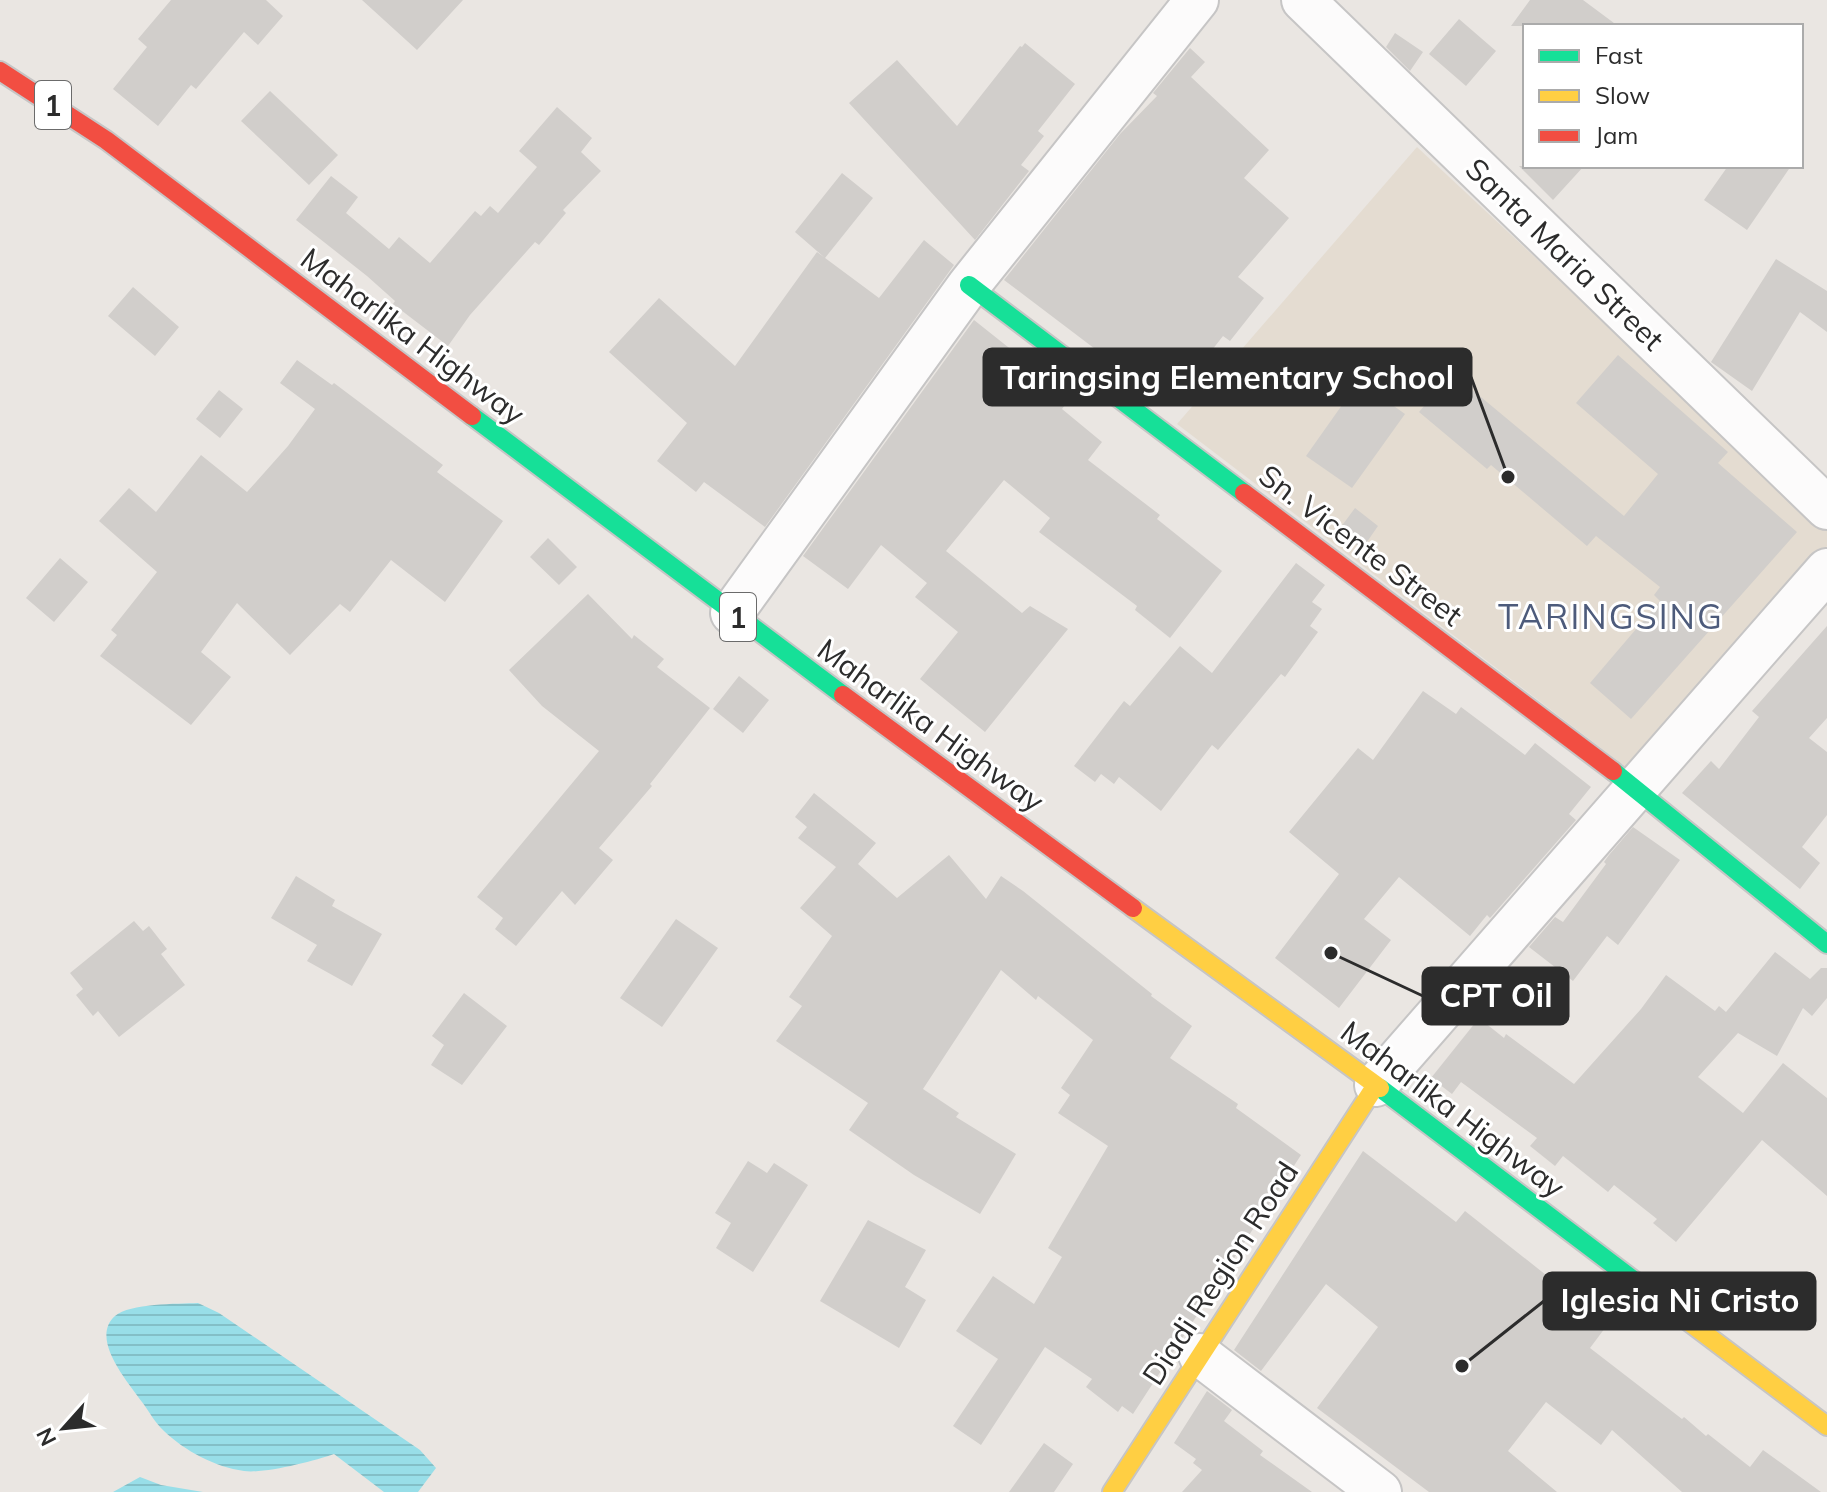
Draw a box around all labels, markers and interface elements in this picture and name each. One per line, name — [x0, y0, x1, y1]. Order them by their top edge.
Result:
legend — [1523, 24, 1803, 168]
text: Fast — [1595, 40, 1643, 70]
text: Slow — [1595, 80, 1650, 110]
road number: 1 — [35, 81, 71, 129]
text: Jam — [1595, 120, 1638, 150]
street label: Santa Maria Street — [1458, 150, 1672, 358]
street label: Maharlika Highway — [293, 239, 533, 433]
callout: Taringsing Elementary School — [984, 349, 1471, 405]
text: Taringsing Elementary School — [1000, 357, 1454, 397]
street label: Sn. Vicente Street — [1252, 456, 1470, 634]
road number: 1 — [720, 593, 756, 641]
district label: TARINGSING — [1498, 595, 1724, 638]
street label: Maharlika Highway — [810, 630, 1052, 820]
callout: CPT Oil — [1423, 968, 1568, 1024]
text: CPT Oil — [1439, 975, 1553, 1015]
street label: Maharlika Highway — [1333, 1012, 1573, 1206]
street label: Diadi Region Road — [1134, 1154, 1306, 1392]
callout: Iglesia Ni Cristo — [1544, 1273, 1815, 1329]
text: Iglesia Ni Cristo — [1561, 1280, 1799, 1320]
north arrow — [24, 1388, 104, 1468]
text: N — [30, 1423, 62, 1451]

